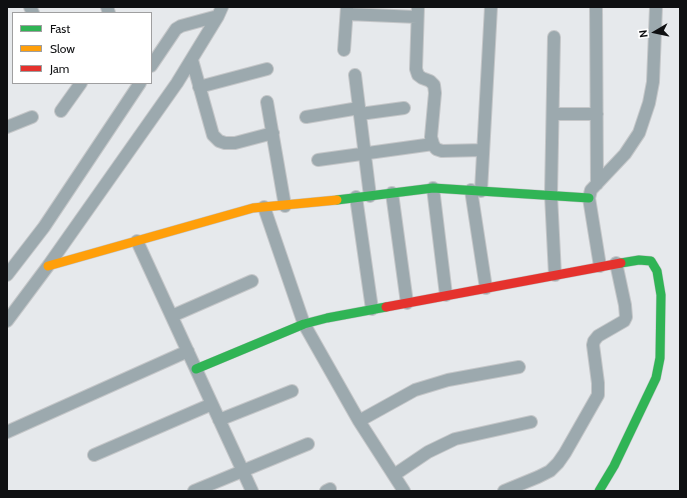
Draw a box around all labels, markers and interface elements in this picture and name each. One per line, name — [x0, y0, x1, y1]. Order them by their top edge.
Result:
legend — [12, 12, 152, 84]
north arrow — [635, 12, 675, 52]
text: Fast — [50, 21, 70, 36]
text: N — [636, 29, 651, 39]
text: Slow — [50, 41, 75, 56]
text: Jam — [50, 61, 69, 76]

